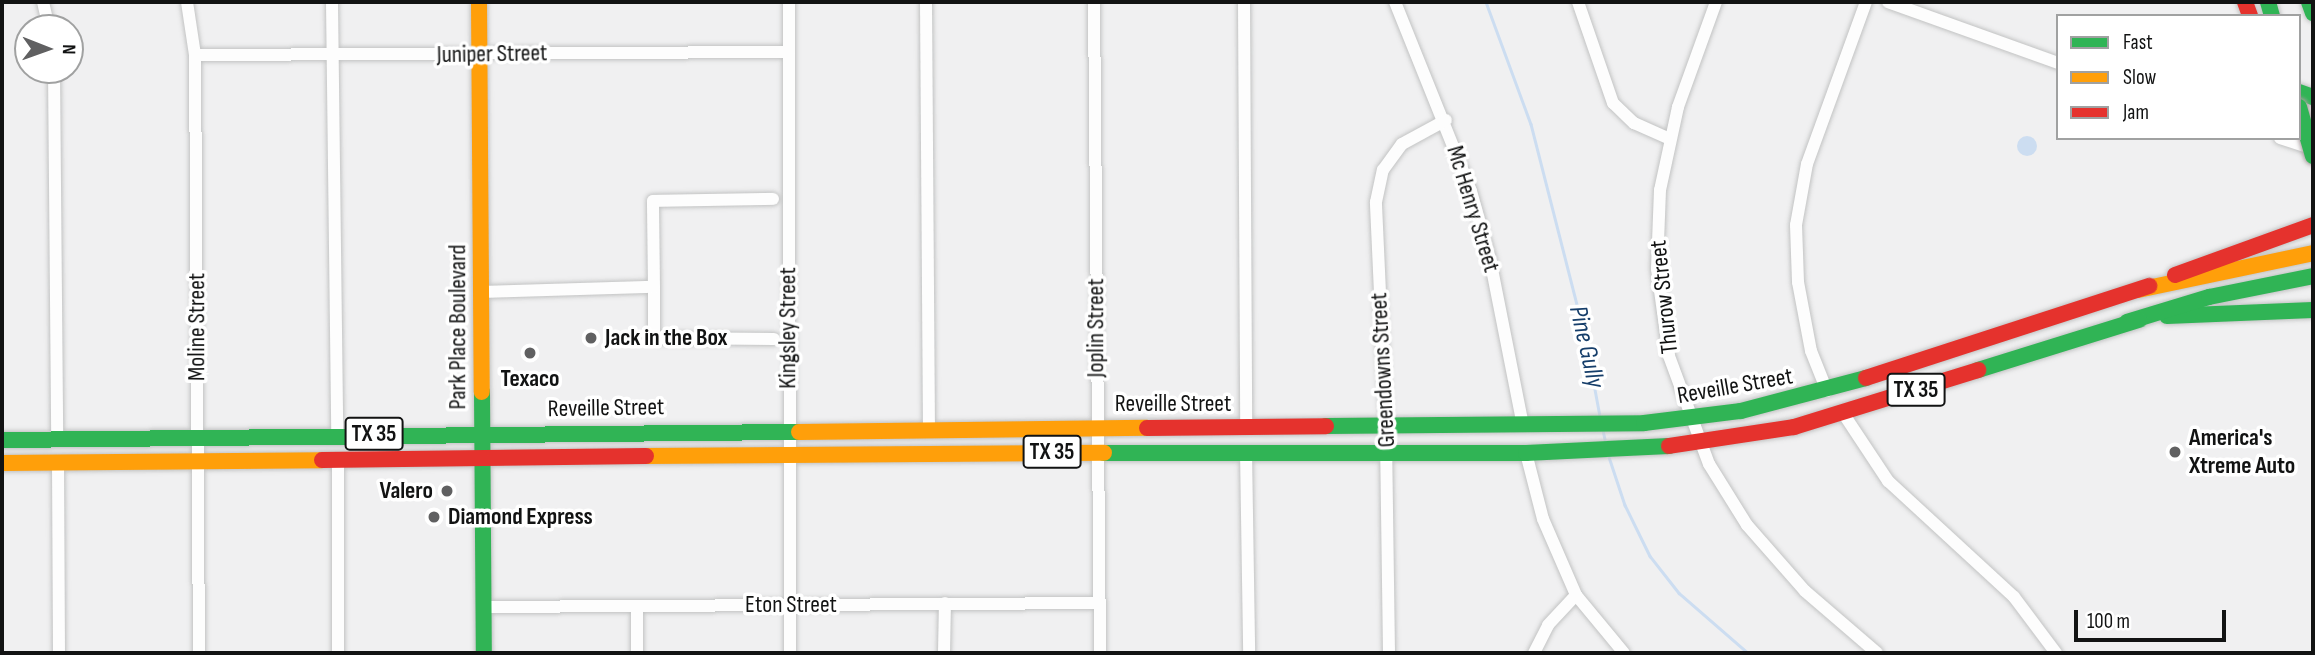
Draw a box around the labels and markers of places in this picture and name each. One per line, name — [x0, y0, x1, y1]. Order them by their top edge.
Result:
place label: Jack in the Box — [605, 324, 728, 352]
marker: Jack in the Box — [583, 330, 599, 346]
marker: Texaco — [522, 345, 538, 361]
place label: Texaco — [500, 365, 560, 393]
place label: America's Xtreme Auto — [2189, 424, 2295, 480]
marker: America's Xtreme Auto — [2167, 444, 2183, 460]
place label: Valero — [380, 477, 433, 505]
marker: Valero — [439, 483, 455, 499]
place label: Diamond Express — [448, 503, 593, 531]
marker: Diamond Express — [426, 509, 442, 525]

